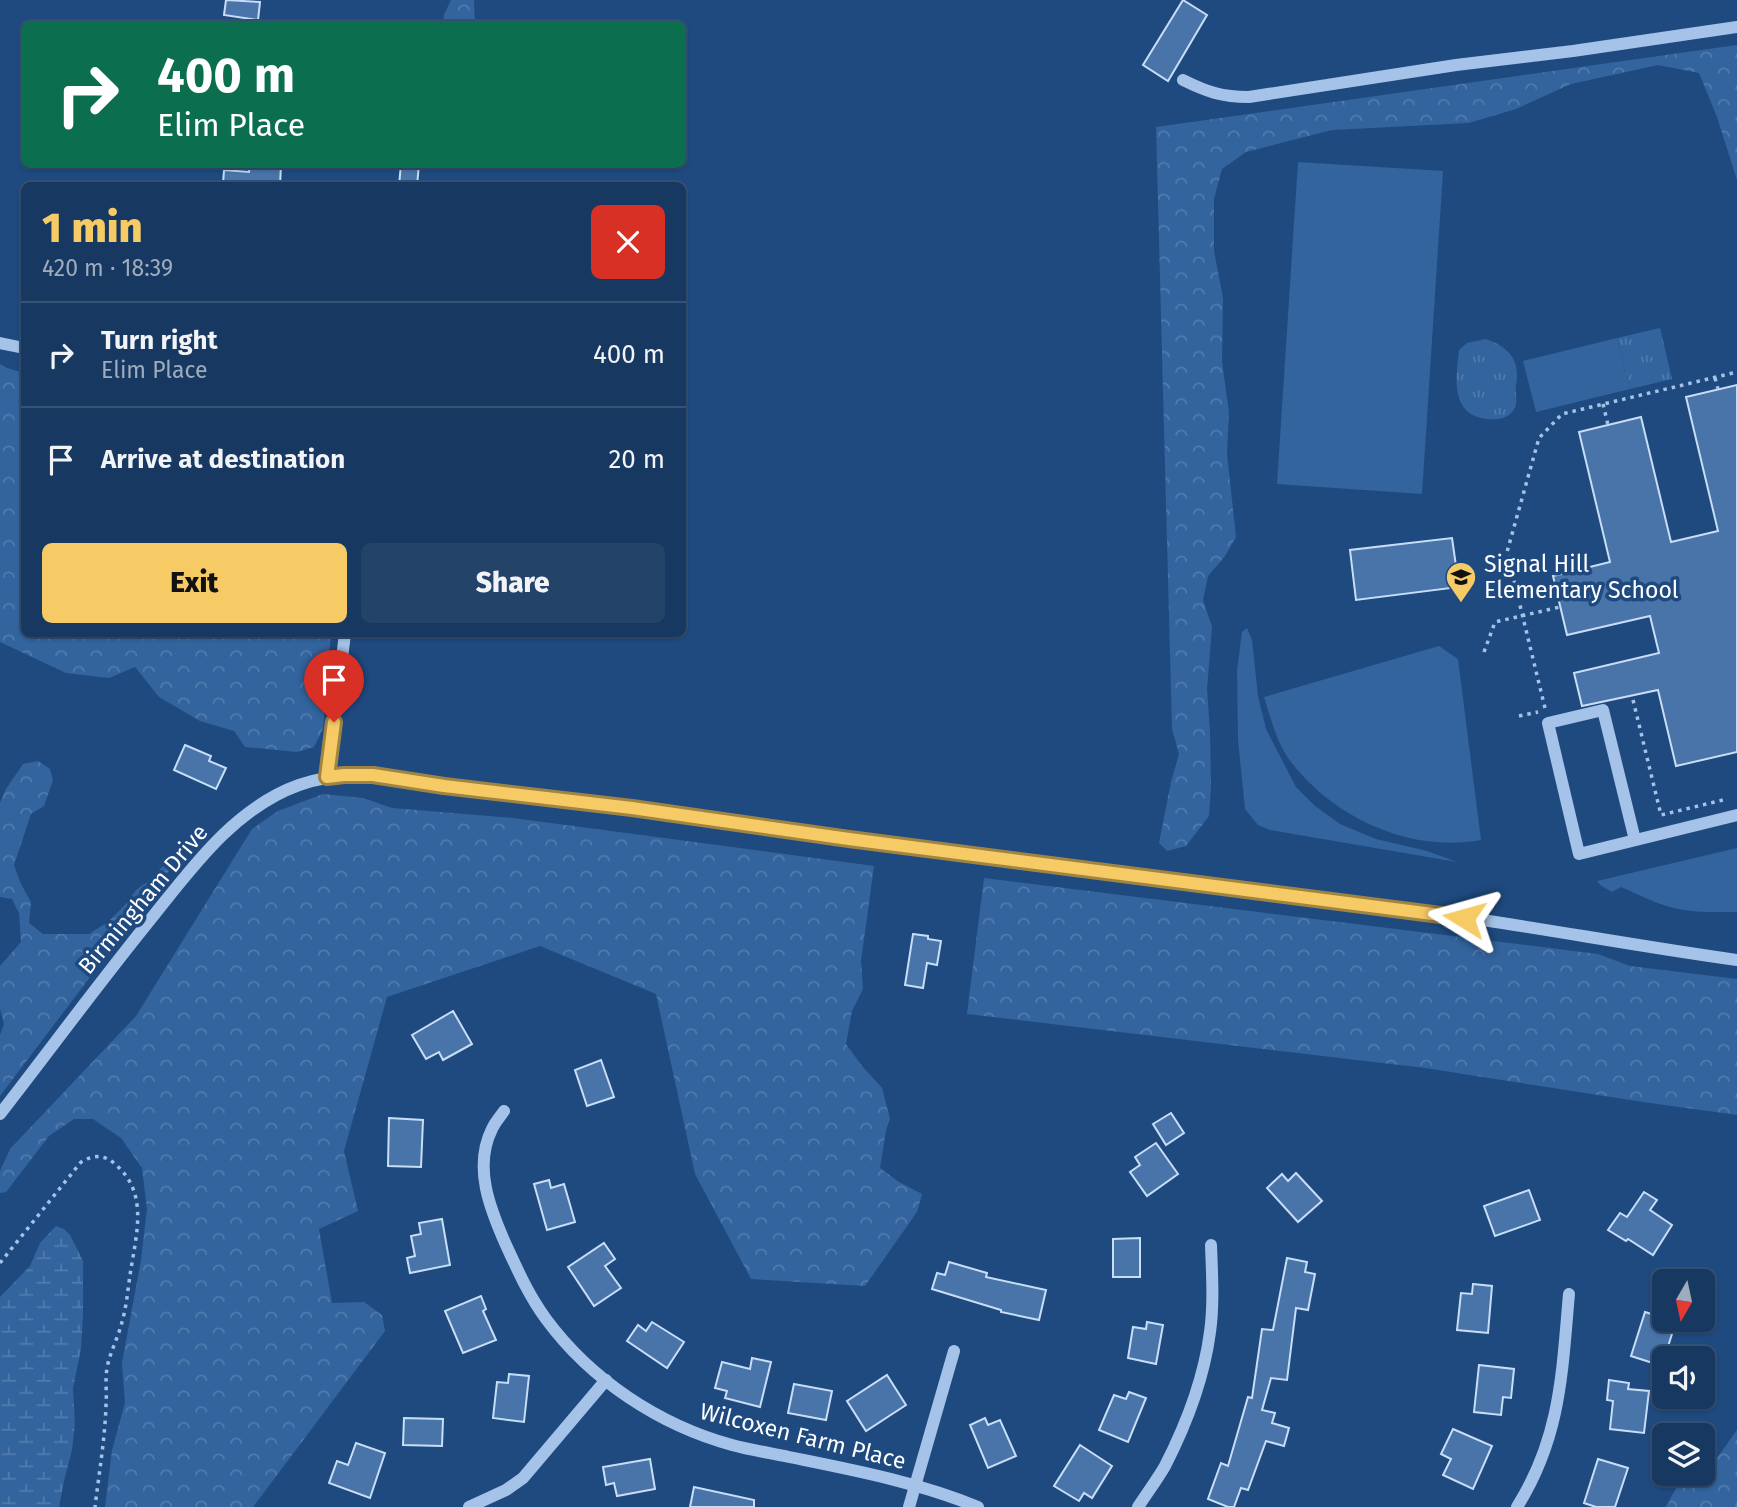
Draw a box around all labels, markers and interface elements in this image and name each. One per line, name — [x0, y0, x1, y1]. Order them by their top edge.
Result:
text: 400 m — [157, 46, 295, 105]
icon: right — [42, 49, 133, 140]
text: Elim Place — [157, 106, 305, 144]
text: 1 min — [42, 203, 143, 253]
button: close — [591, 205, 665, 279]
text: 420 m · 18:39 — [42, 254, 173, 282]
text: Turn right — [101, 325, 218, 356]
icon: right — [42, 336, 80, 374]
text: 400 m — [593, 339, 665, 370]
text: Elim Place — [101, 356, 208, 384]
icon: arrive — [42, 441, 80, 479]
text: Arrive at destination — [101, 444, 345, 475]
text: 20 m — [608, 444, 665, 475]
button: Exit — [42, 543, 347, 623]
button: Share — [361, 543, 665, 623]
place label: Signal Hill Elementary School — [1484, 550, 1679, 604]
school or university icon: Signal Hill Elementary School — [1444, 560, 1478, 604]
pin — [304, 650, 364, 722]
icon: arrive — [315, 661, 353, 699]
street label: Birmingham Drive — [72, 818, 214, 980]
position arrow — [1427, 881, 1501, 955]
north arrow — [1652, 1269, 1715, 1332]
map controls — [1652, 1269, 1715, 1486]
button: sound — [1652, 1346, 1715, 1409]
street label: Wilcoxen Farm Place — [697, 1397, 909, 1475]
button: layers — [1652, 1423, 1715, 1486]

